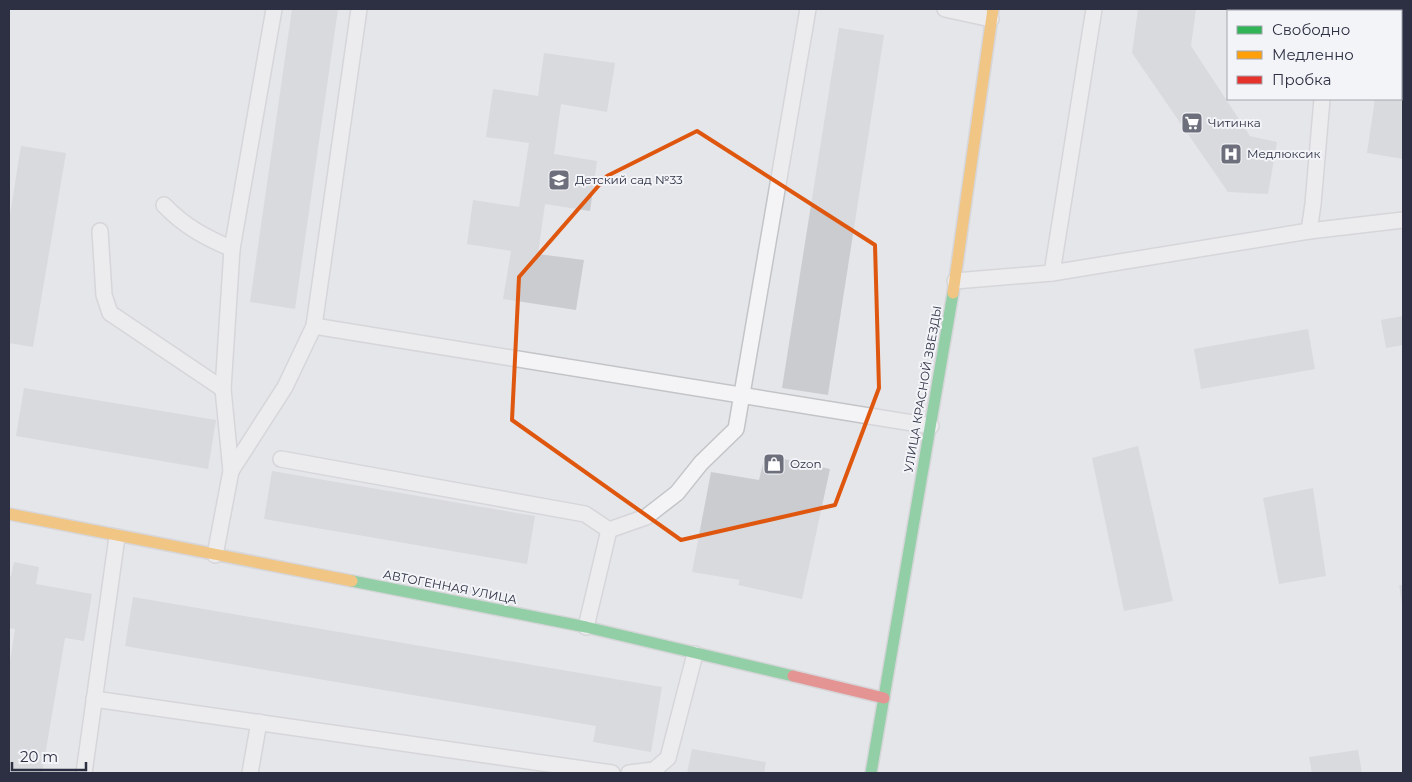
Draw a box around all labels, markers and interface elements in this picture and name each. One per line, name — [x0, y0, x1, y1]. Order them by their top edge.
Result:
legend — [1227, 10, 1402, 100]
text: Свободно — [1272, 20, 1350, 39]
text: Медленно — [1272, 45, 1354, 64]
text: Пробка — [1272, 70, 1331, 89]
supermarket icon: Читинка — [1180, 111, 1204, 135]
place label: Читинка — [1208, 115, 1261, 130]
hospital icon: Медлюксик — [1219, 142, 1243, 166]
place label: Медлюксик — [1247, 146, 1320, 161]
school or university icon: Детский сад №33 — [547, 168, 571, 192]
place label: Детский сад №33 — [575, 172, 683, 187]
street label: УЛИЦА КРАСНОЙ ЗВЕЗДЫ — [900, 304, 945, 473]
shop icon: Ozon — [762, 452, 786, 476]
place label: Ozon — [790, 456, 822, 471]
street label: АВТОГЕННАЯ УЛИЦА — [382, 566, 518, 607]
scale bar — [12, 740, 86, 772]
text: 20 m — [20, 747, 58, 766]

